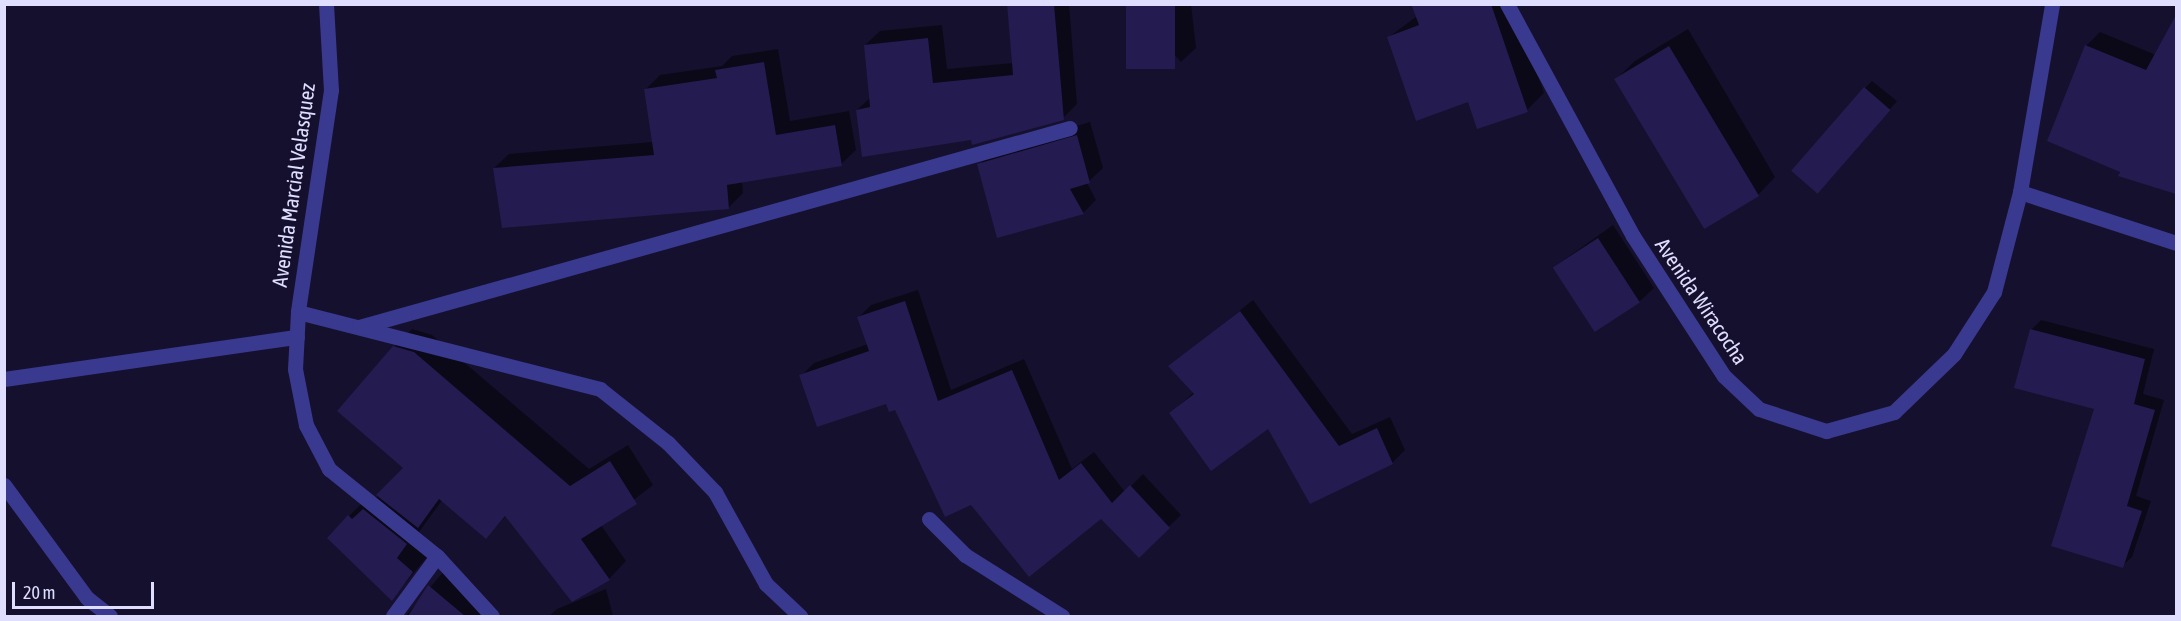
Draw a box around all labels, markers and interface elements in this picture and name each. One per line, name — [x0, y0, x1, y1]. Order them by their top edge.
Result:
street label: Avenida Marcial Velasquez — [266, 81, 320, 289]
street label: Avenida Wiracocha — [1651, 233, 1753, 369]
scale bar — [15, 570, 158, 608]
text: 20 m — [23, 582, 55, 603]

